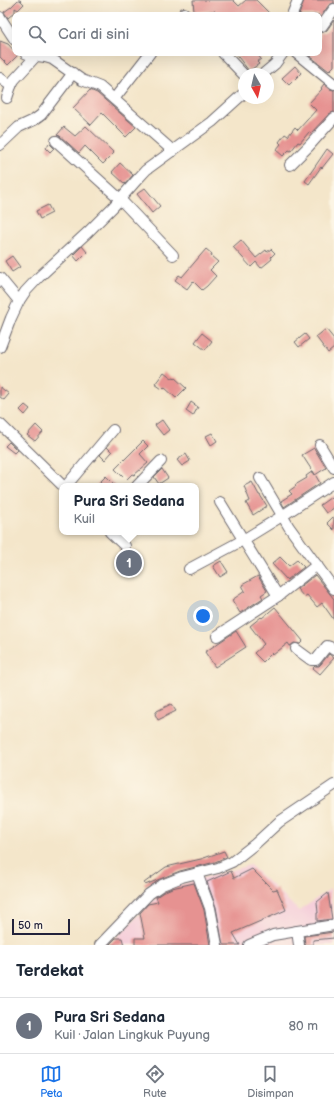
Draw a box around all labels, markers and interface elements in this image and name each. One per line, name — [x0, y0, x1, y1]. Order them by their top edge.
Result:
search box — [12, 12, 322, 56]
icon: search — [26, 23, 48, 45]
text: Cari di sini — [58, 25, 129, 44]
north arrow — [238, 68, 274, 104]
popup — [59, 483, 199, 535]
text: Pura Sri Sedana — [74, 492, 185, 511]
text: Kuil — [74, 511, 95, 527]
pin: 1 — [116, 548, 142, 578]
your location — [193, 606, 213, 626]
scale bar — [12, 917, 70, 936]
text: 50 m — [18, 919, 43, 932]
text: Terdekat — [16, 961, 84, 981]
text: Pura Sri Sedana — [54, 1008, 165, 1027]
text: 1 — [26, 1018, 32, 1034]
text: 80 m — [289, 1018, 318, 1034]
text: Kuil · Jalan Lingkuk Puyung — [54, 1027, 210, 1043]
tab: Peta — [40, 1063, 63, 1100]
tab: Rute — [143, 1063, 167, 1100]
tab: Disimpan — [247, 1063, 294, 1100]

